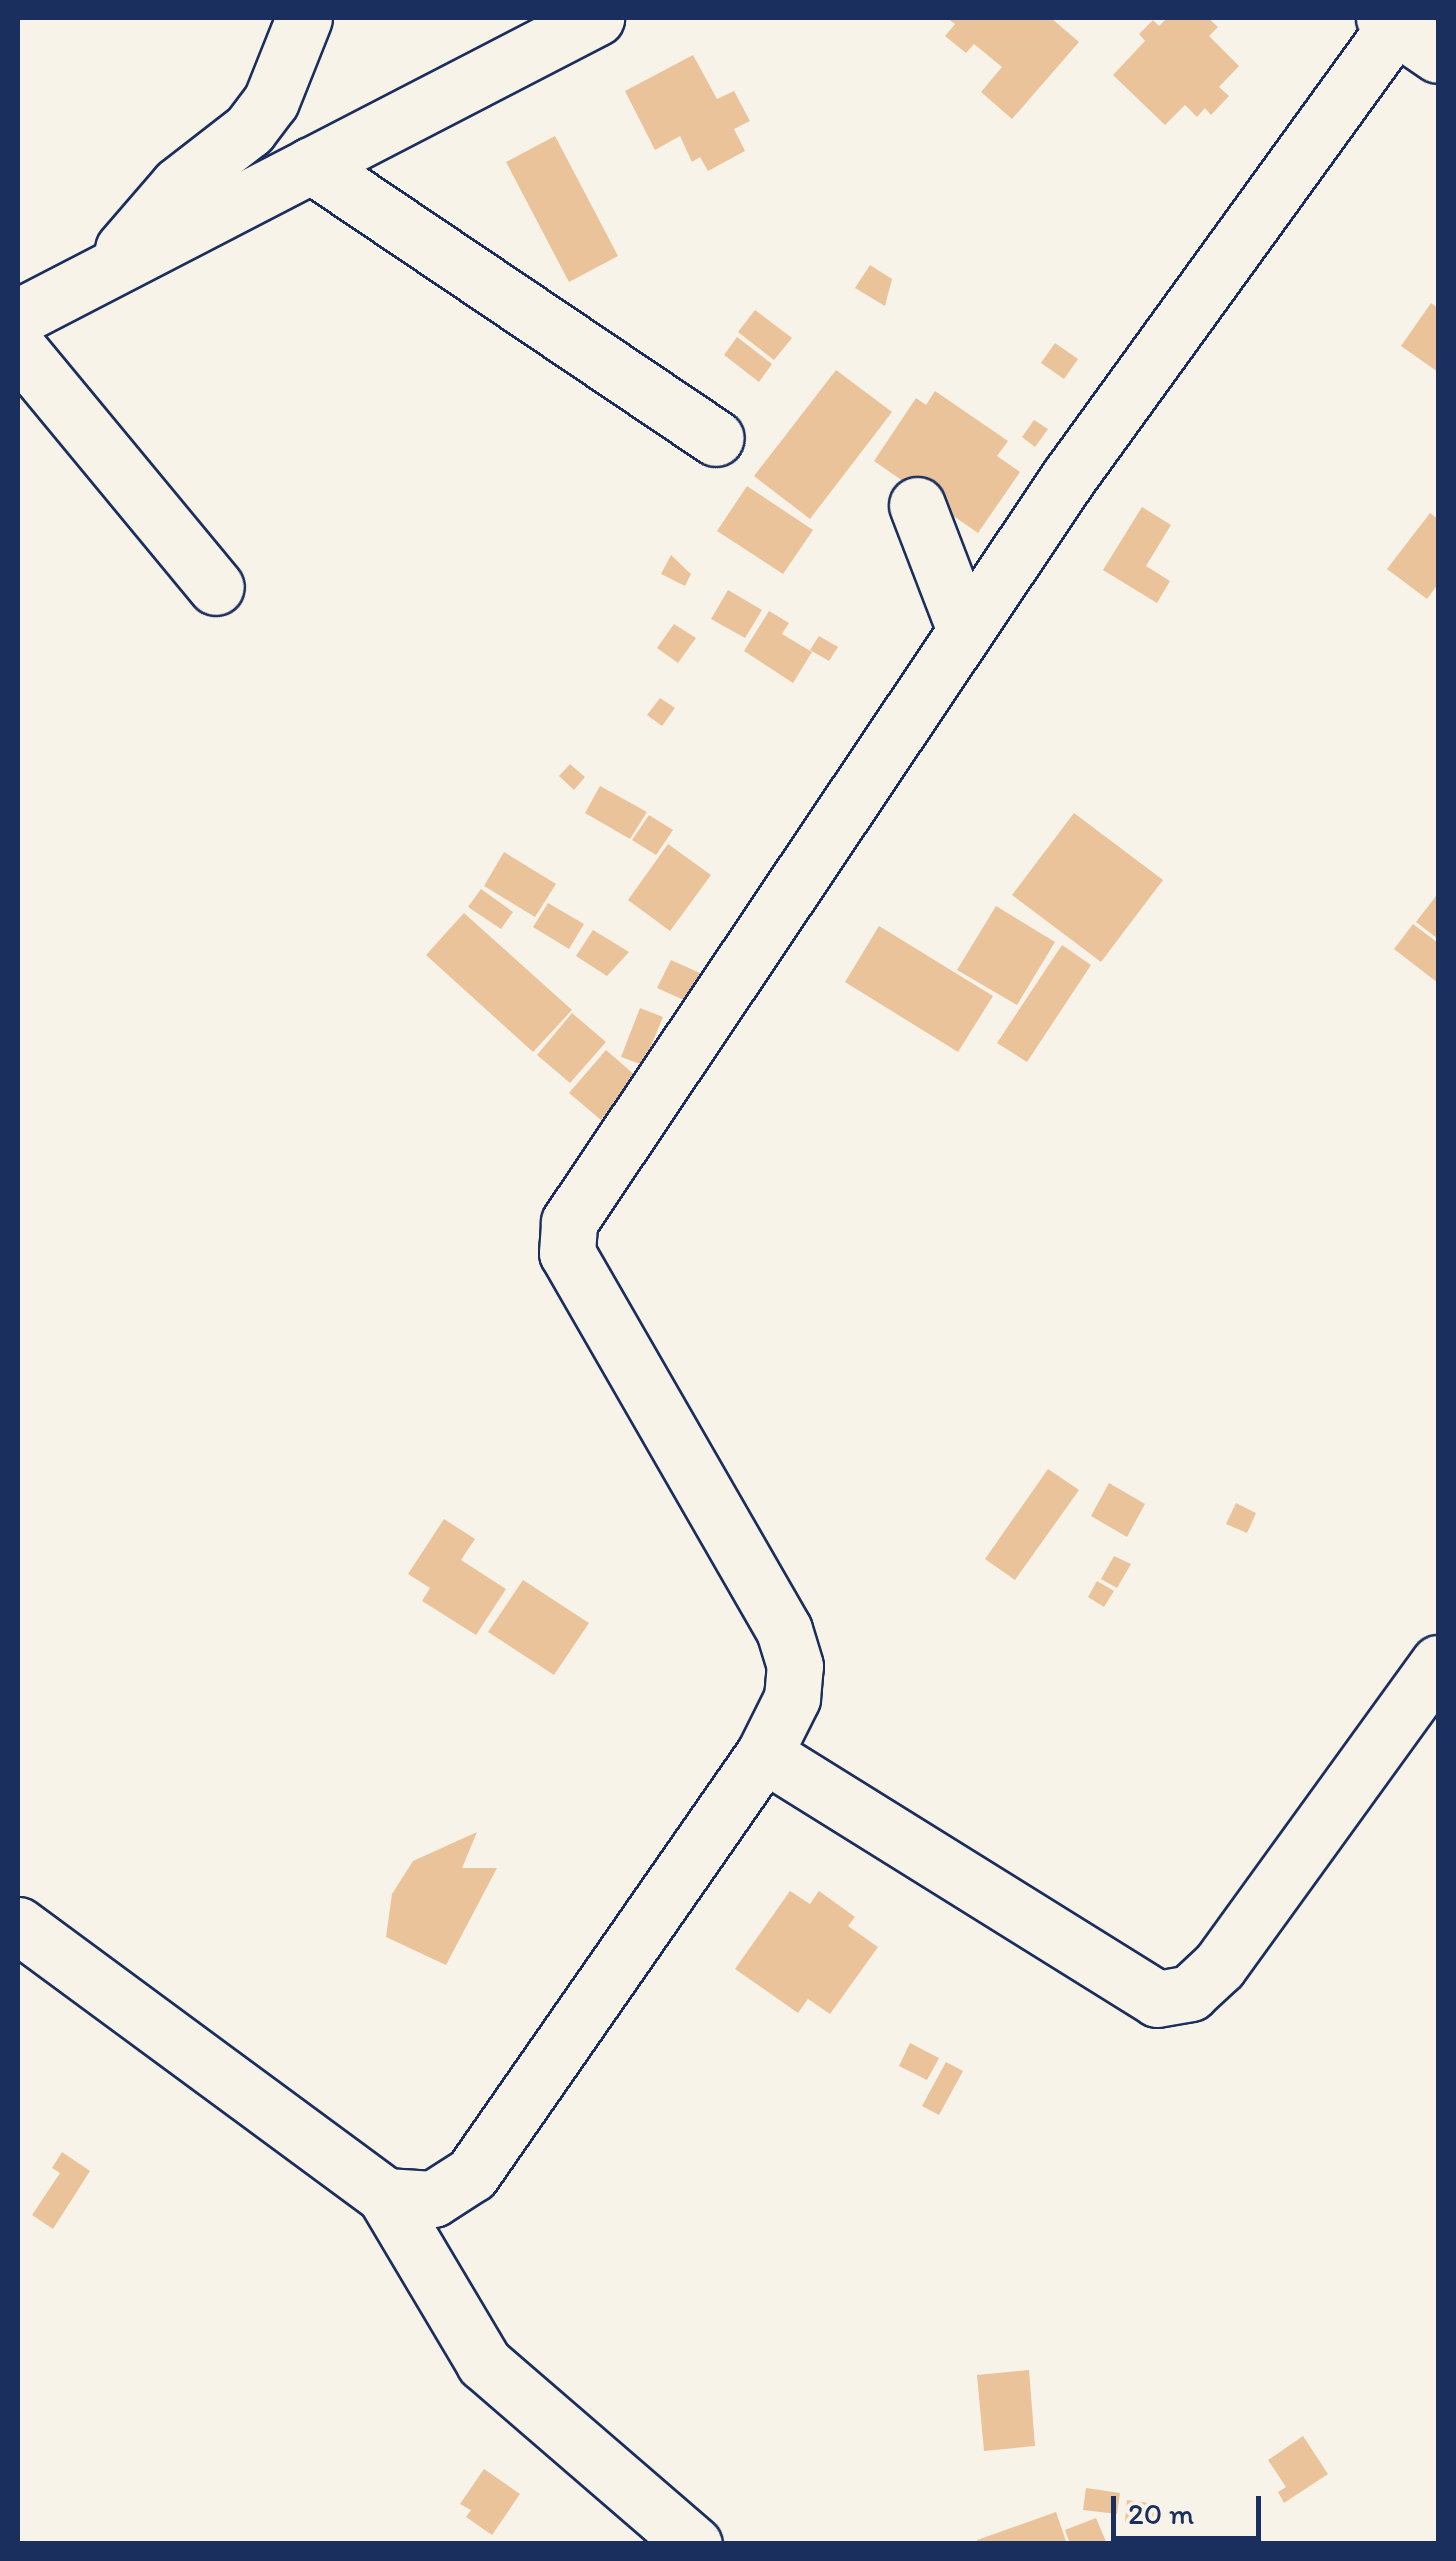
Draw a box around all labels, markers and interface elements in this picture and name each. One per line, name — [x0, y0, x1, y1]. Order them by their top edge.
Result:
scale bar — [1116, 2476, 1266, 2538]
text: 20 m — [1128, 2495, 1194, 2532]

